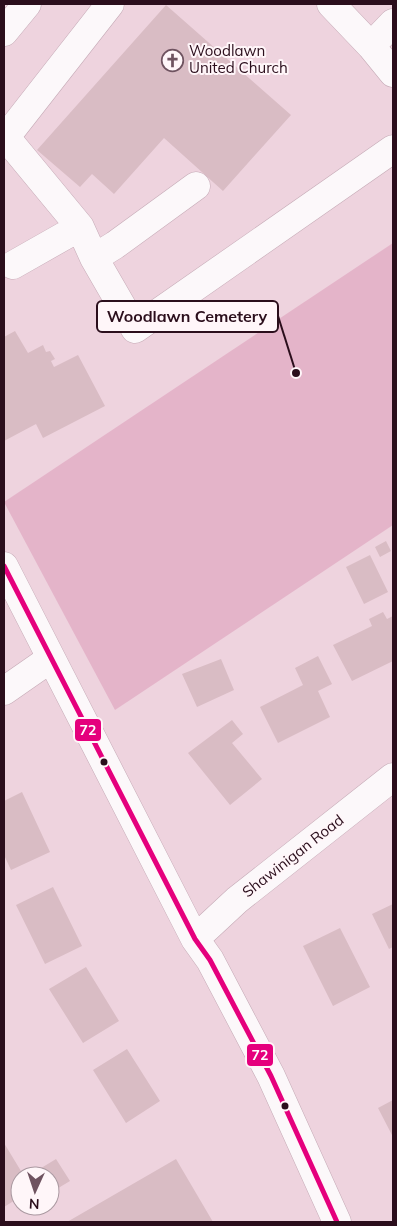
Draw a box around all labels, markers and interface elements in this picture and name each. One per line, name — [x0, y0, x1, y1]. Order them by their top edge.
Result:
place label: Woodlawn United Church — [189, 41, 288, 77]
church icon: Woodlawn United Church — [161, 48, 185, 72]
callout: Woodlawn Cemetery — [97, 301, 278, 332]
text: Woodlawn Cemetery — [107, 306, 268, 326]
line badge: 72 — [74, 718, 102, 742]
text: 72 — [80, 721, 96, 739]
unlabelled marker — [99, 757, 109, 767]
street label: Shawinigan Road — [238, 810, 347, 901]
line badge: 72 — [246, 1043, 274, 1067]
text: 72 — [252, 1046, 268, 1064]
unlabelled marker — [280, 1101, 290, 1111]
north arrow — [10, 1166, 60, 1216]
text: N — [29, 1195, 40, 1213]

